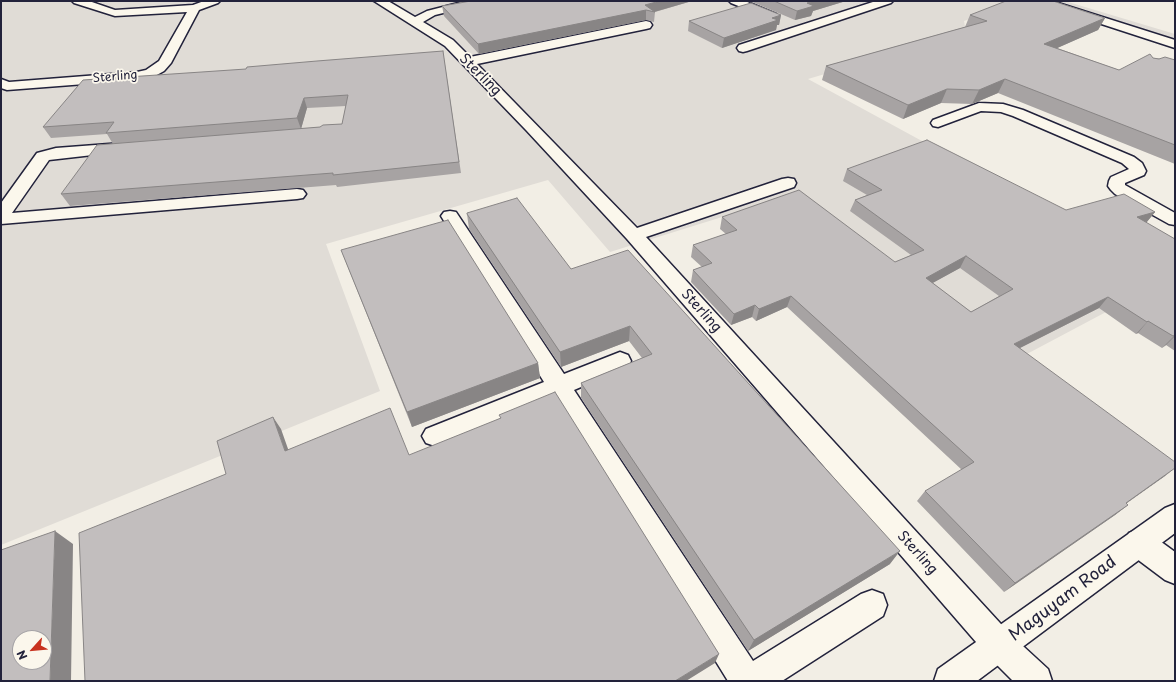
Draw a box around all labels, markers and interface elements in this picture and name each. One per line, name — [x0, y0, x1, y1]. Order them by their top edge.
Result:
street label: Sterling — [456, 51, 504, 99]
street label: Sterling — [92, 68, 138, 86]
street label: Sterling — [677, 286, 725, 336]
street label: Sterling — [893, 528, 941, 578]
street label: Maguyam Road — [1005, 552, 1121, 646]
north arrow — [12, 630, 52, 670]
text: N — [12, 647, 31, 663]

